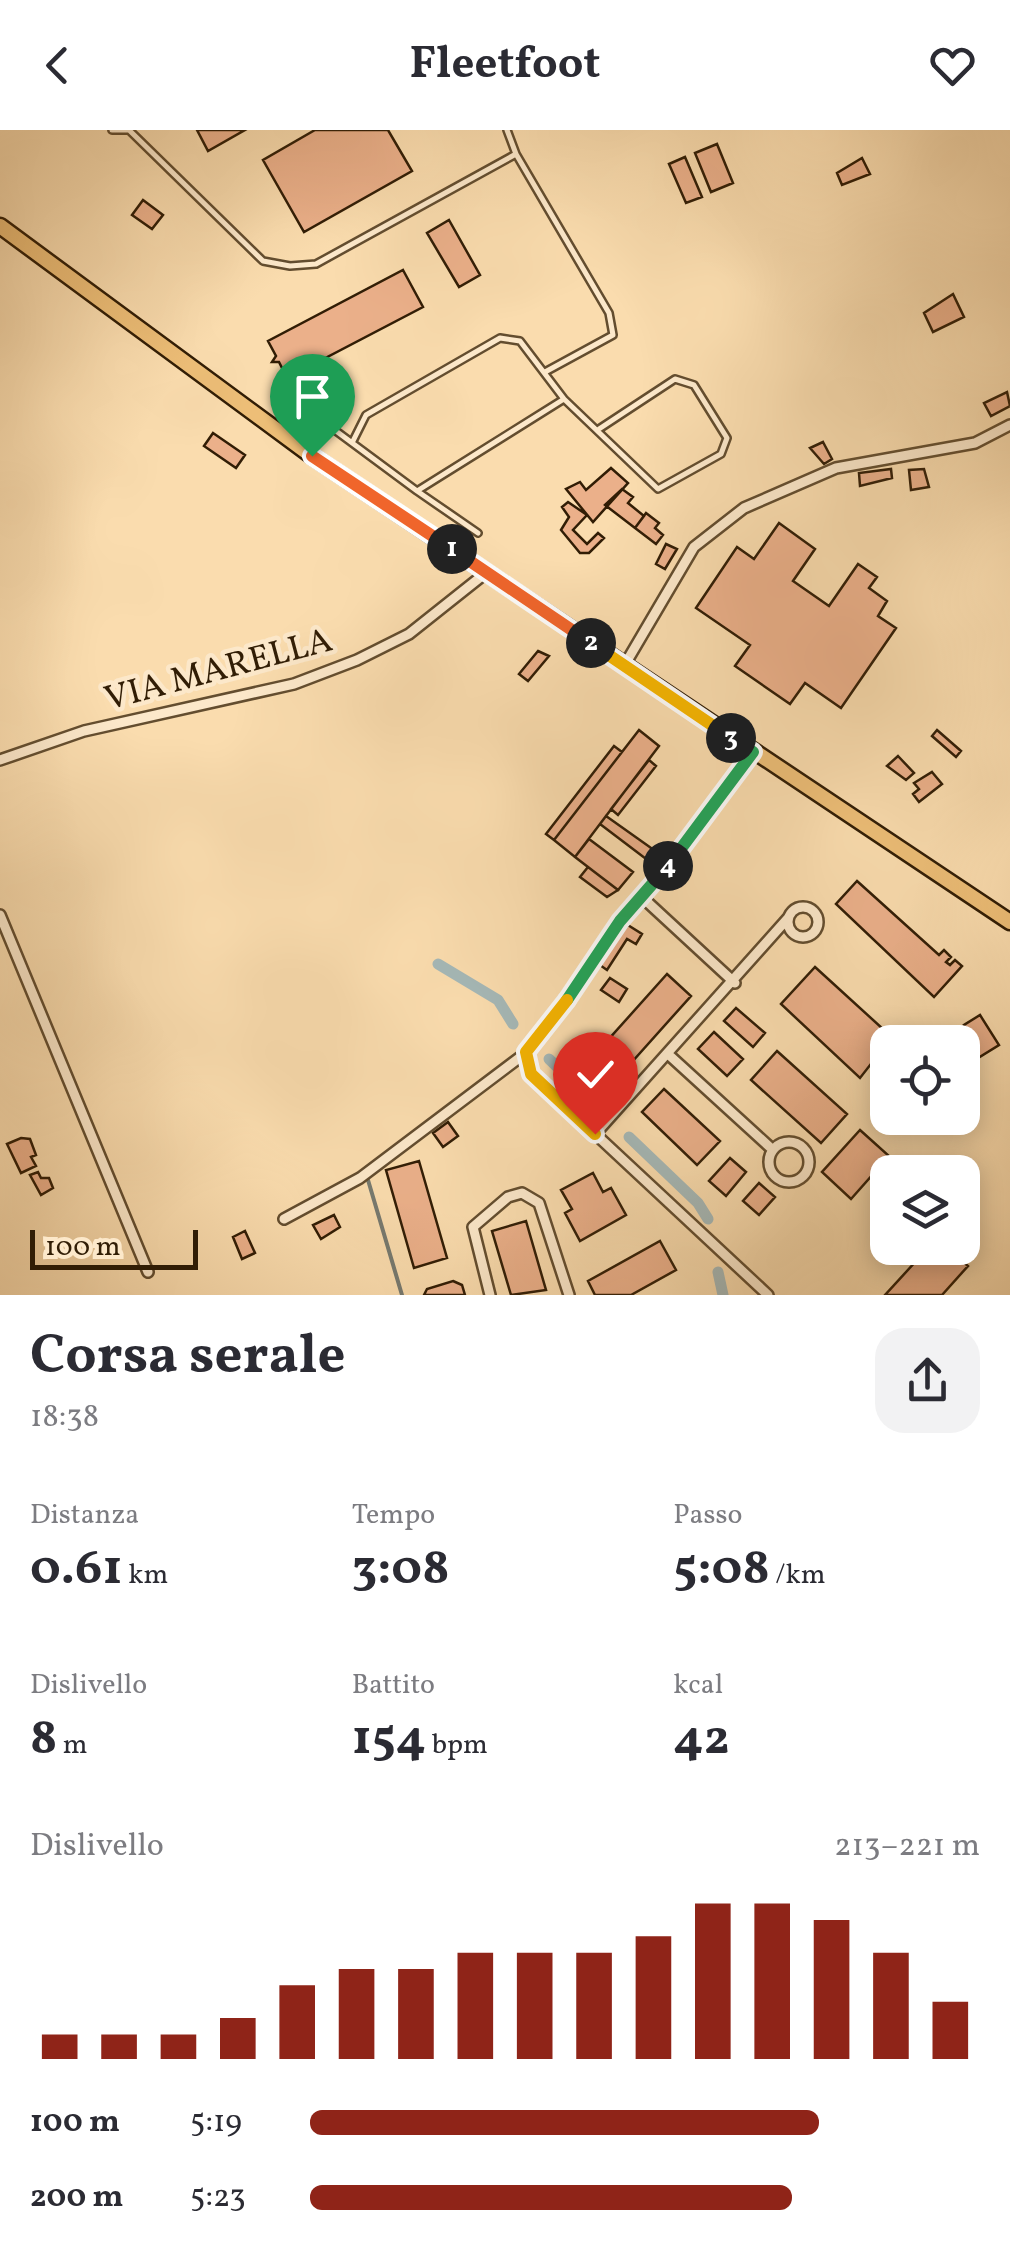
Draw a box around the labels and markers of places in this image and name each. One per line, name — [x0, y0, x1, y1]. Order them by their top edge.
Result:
pin — [270, 354, 355, 457]
pin: 1 — [427, 524, 477, 574]
pin: 2 — [566, 618, 616, 668]
pin: 3 — [706, 713, 756, 763]
pin: 4 — [643, 841, 693, 891]
pin — [553, 1032, 638, 1135]

